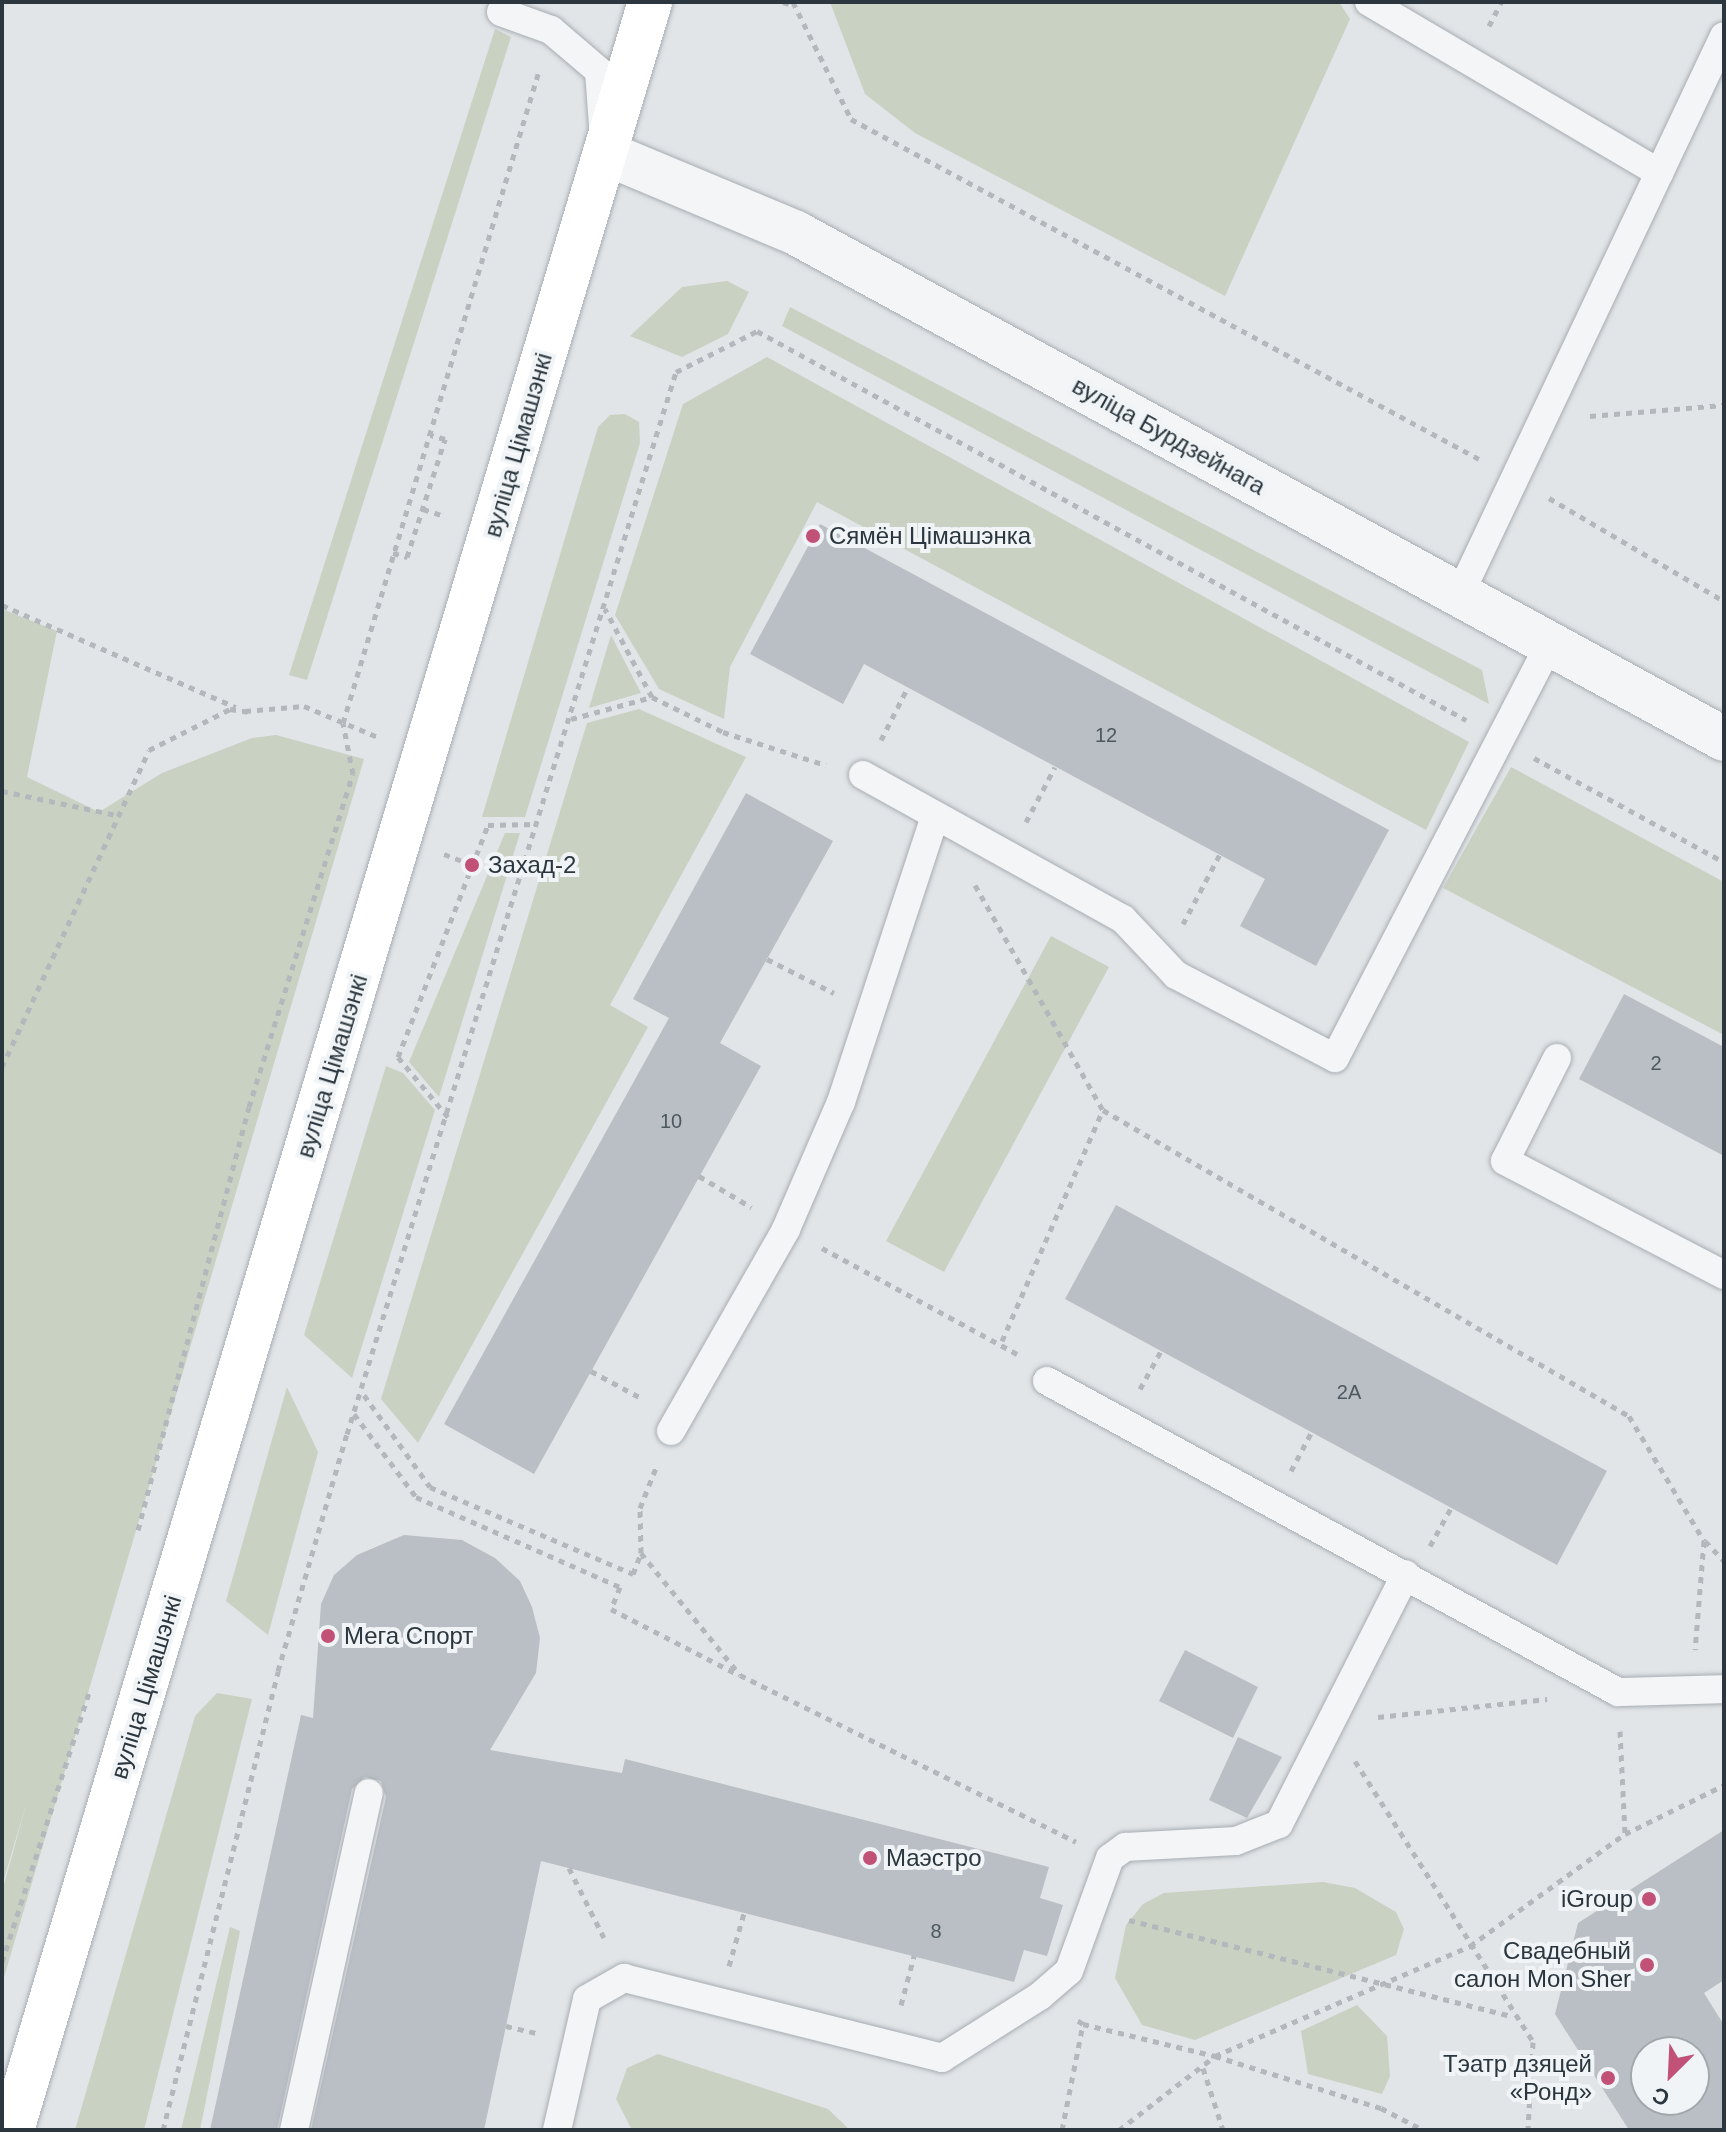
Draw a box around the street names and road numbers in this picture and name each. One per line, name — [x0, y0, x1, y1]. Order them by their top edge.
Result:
street label: вуліца Цімашэнкі — [478, 350, 558, 540]
street label: вуліца Бурдзейнага — [1067, 371, 1271, 501]
street label: вуліца Цімашэнкі — [290, 971, 374, 1161]
street label: вуліца Цімашэнкі — [104, 1592, 188, 1782]

